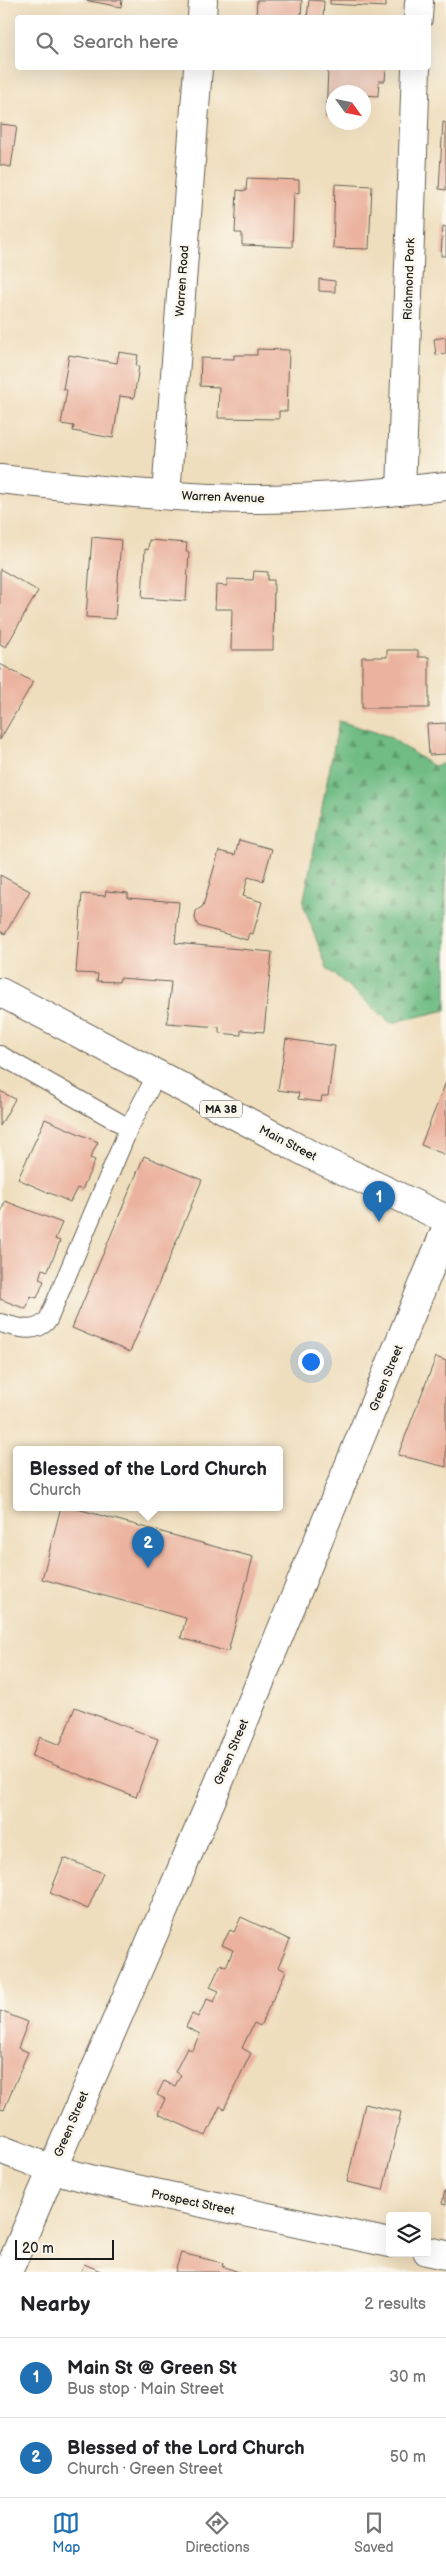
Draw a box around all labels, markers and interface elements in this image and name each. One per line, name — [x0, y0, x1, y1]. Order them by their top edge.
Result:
search box — [15, 15, 431, 70]
icon: search — [33, 29, 61, 57]
text: Search here — [73, 31, 178, 54]
north arrow — [326, 85, 371, 130]
street label: Richmond Park — [401, 238, 418, 320]
street label: Warren Road — [173, 245, 192, 317]
street label: Warren Avenue — [181, 489, 265, 506]
road number: MA 38 — [200, 1100, 242, 1118]
street label: Main Street — [256, 1123, 319, 1164]
pin: 1 — [363, 1181, 395, 1222]
street label: Green Street — [366, 1343, 407, 1413]
your location — [298, 1349, 324, 1375]
popup — [13, 1446, 283, 1511]
text: Blessed of the Lord Church — [29, 1458, 267, 1481]
text: Church — [29, 1481, 81, 1500]
pin: 2 — [132, 1527, 164, 1568]
street label: Green Street — [211, 1717, 252, 1787]
street label: Green Street — [51, 2089, 92, 2159]
street label: Prospect Street — [150, 2186, 236, 2219]
map controls — [386, 2212, 431, 2257]
button: layers — [386, 2212, 431, 2257]
scale bar — [15, 2237, 114, 2260]
text: 20 m — [22, 2240, 54, 2257]
text: Nearby — [20, 2292, 90, 2317]
text: 2 results — [364, 2295, 426, 2314]
text: Main St @ Green St — [67, 2357, 237, 2380]
text: 1 — [33, 2368, 39, 2387]
text: 30 m — [389, 2368, 426, 2387]
text: Bus stop · Main Street — [67, 2380, 224, 2399]
text: Blessed of the Lord Church — [67, 2437, 305, 2460]
text: 2 — [31, 2448, 41, 2467]
text: 50 m — [390, 2448, 426, 2467]
text: Church · Green Street — [67, 2460, 223, 2479]
tab: Map — [52, 2509, 81, 2556]
tab: Directions — [185, 2509, 250, 2556]
tab: Saved — [354, 2509, 394, 2556]

